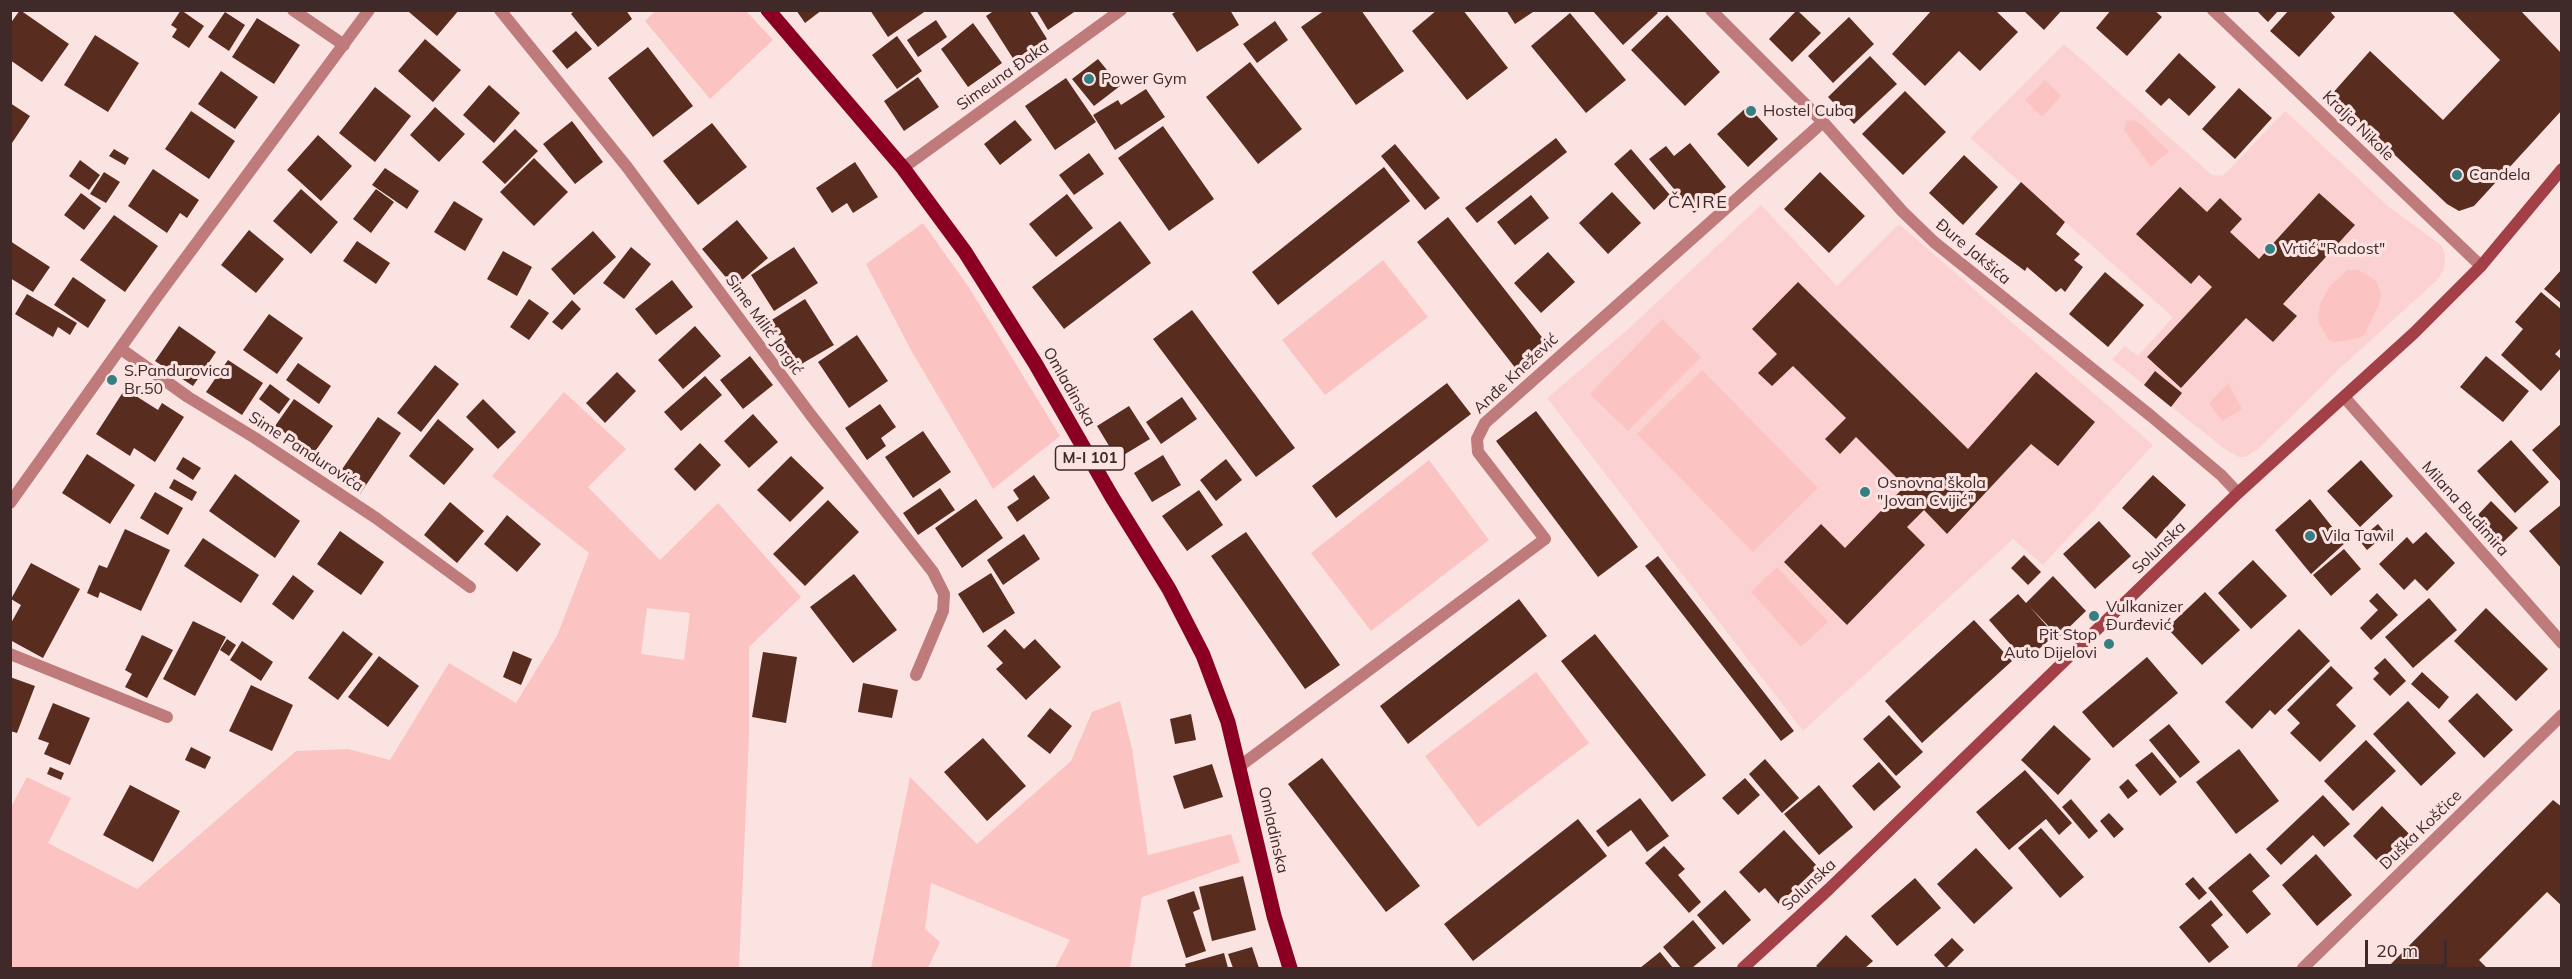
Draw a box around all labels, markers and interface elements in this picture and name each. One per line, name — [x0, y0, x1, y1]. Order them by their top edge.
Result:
street label: Simeuna Đaka — [953, 37, 1053, 115]
place label: Power Gym — [1101, 69, 1187, 89]
marker: Power Gym — [1082, 72, 1096, 86]
street label: Kralja Nikole — [2318, 87, 2398, 165]
place label: Hostel Cuba — [1763, 101, 1854, 121]
marker: Hostel Cuba — [1744, 104, 1758, 118]
place label: Candela — [2469, 165, 2530, 185]
marker: Candela — [2450, 168, 2464, 182]
district label: ČAIRE — [1668, 192, 1728, 214]
street label: Đure Jakšića — [1932, 215, 2014, 289]
place label: Vrtić "Radost" — [2282, 239, 2385, 259]
marker: Vrtić "Radost" — [2263, 242, 2277, 256]
street label: Sime Milić Jorgić — [721, 271, 807, 379]
street label: Anđe Knežević — [1470, 330, 1562, 418]
street label: Omladinska — [1039, 344, 1099, 430]
place label: S.Pandurovica Br.50 — [124, 361, 230, 399]
marker: S.Pandurovica Br.50 — [105, 373, 119, 387]
street label: Sime Pandurovića — [245, 408, 367, 496]
road number: M-I 101 — [1056, 446, 1124, 470]
street label: Milana Budimira — [2417, 458, 2513, 560]
place label: Osnovna škola "Jovan Cvijić" — [1877, 473, 1986, 511]
marker: Osnovna škola "Jovan Cvijić" — [1858, 485, 1872, 499]
street label: Solunska — [2128, 518, 2190, 578]
place label: Vila Tawil — [2322, 526, 2394, 546]
marker: Vila Tawil — [2303, 529, 2317, 543]
place label: Vulkanizer Đurđević — [2106, 597, 2183, 635]
marker: Vulkanizer Đurđević — [2087, 609, 2101, 623]
place label: Pit Stop Auto Dijelovi — [2004, 625, 2097, 663]
marker: Pit Stop Auto Dijelovi — [2102, 637, 2116, 651]
street label: Omladinska — [1254, 785, 1292, 875]
street label: Duška Koščice — [2376, 786, 2466, 874]
street label: Solunska — [1778, 855, 1840, 915]
scale bar — [2368, 928, 2450, 966]
text: 20 m — [2376, 939, 2418, 962]

